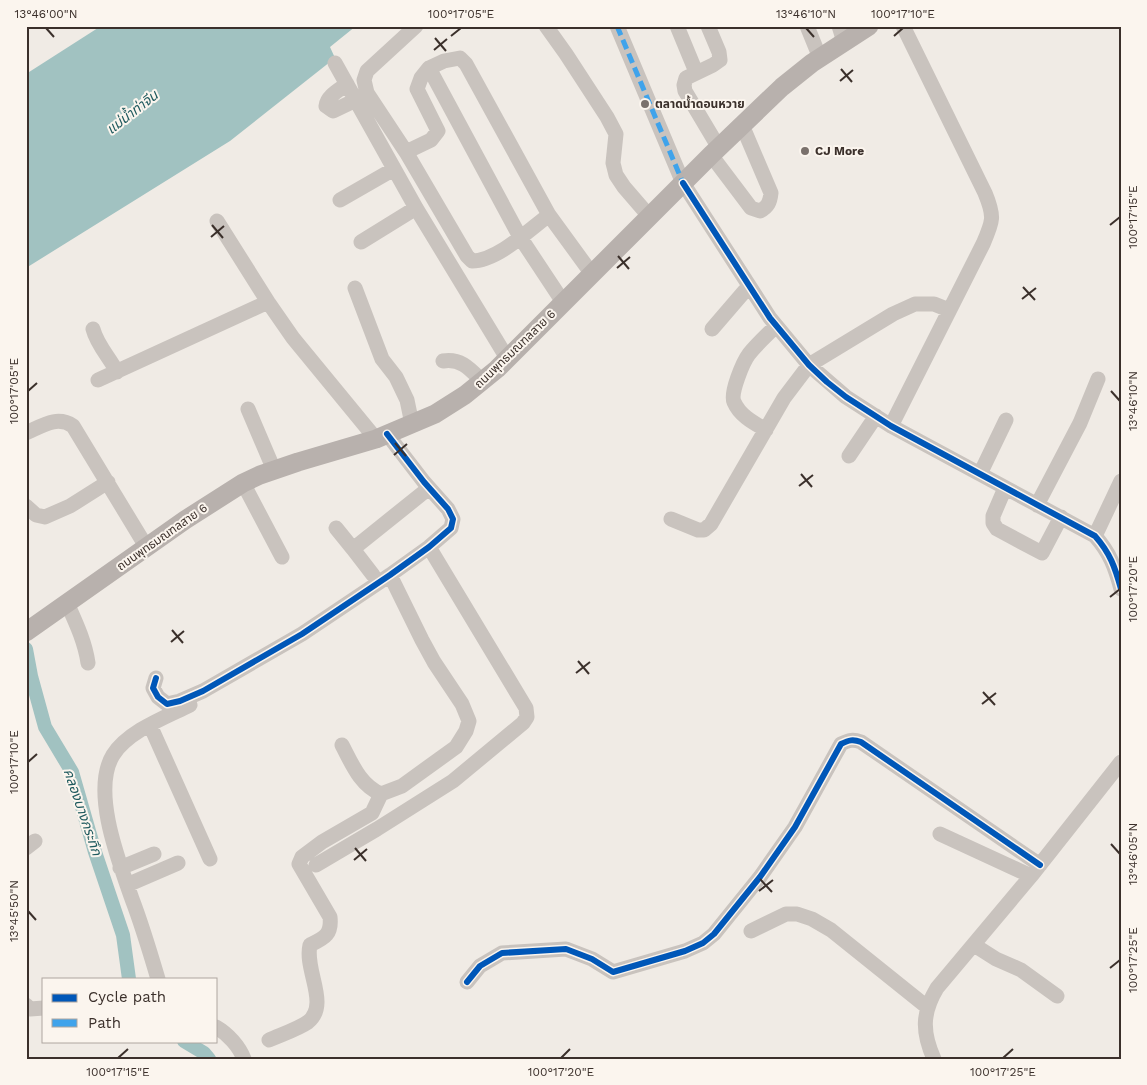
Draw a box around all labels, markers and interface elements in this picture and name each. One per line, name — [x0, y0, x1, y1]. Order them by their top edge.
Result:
text: 13°46'00"N — [15, 7, 77, 21]
text: 100°17'05"E — [428, 7, 494, 21]
text: 13°46'10"N — [776, 7, 836, 21]
text: 100°17'10"E — [871, 7, 935, 21]
water label: แม่น้ำท่าจีน — [102, 84, 162, 137]
place label: ตลาดน้ำดอนหวาย — [655, 95, 745, 111]
marker: ตลาดน้ำดอนหวาย — [639, 98, 651, 110]
place label: CJ More — [815, 144, 864, 158]
marker: CJ More — [799, 145, 811, 157]
text: 100°17'15"E — [1126, 185, 1140, 249]
street label: ถนนพุทธมณฑลสาย 6 — [472, 307, 558, 391]
text: 100°17'05"E — [7, 358, 21, 424]
text: 13°46'10"N — [1126, 371, 1140, 431]
street label: ถนนพุทธมณฑลสาย 6 — [114, 501, 210, 573]
text: 100°17'20"E — [1126, 556, 1140, 622]
text: 100°17'10"E — [7, 730, 21, 794]
water label: คลองบางกระทึก — [61, 767, 106, 858]
text: 13°46'05"N — [1126, 823, 1140, 885]
text: 13°45'50"N — [7, 880, 21, 942]
text: 100°17'25"E — [1126, 927, 1140, 993]
legend — [42, 978, 218, 1042]
text: Cycle path — [88, 988, 166, 1006]
text: Path — [88, 1014, 121, 1032]
text: 100°17'15"E — [86, 1065, 150, 1079]
text: 100°17'20"E — [528, 1065, 594, 1079]
text: 100°17'25"E — [970, 1065, 1036, 1079]

